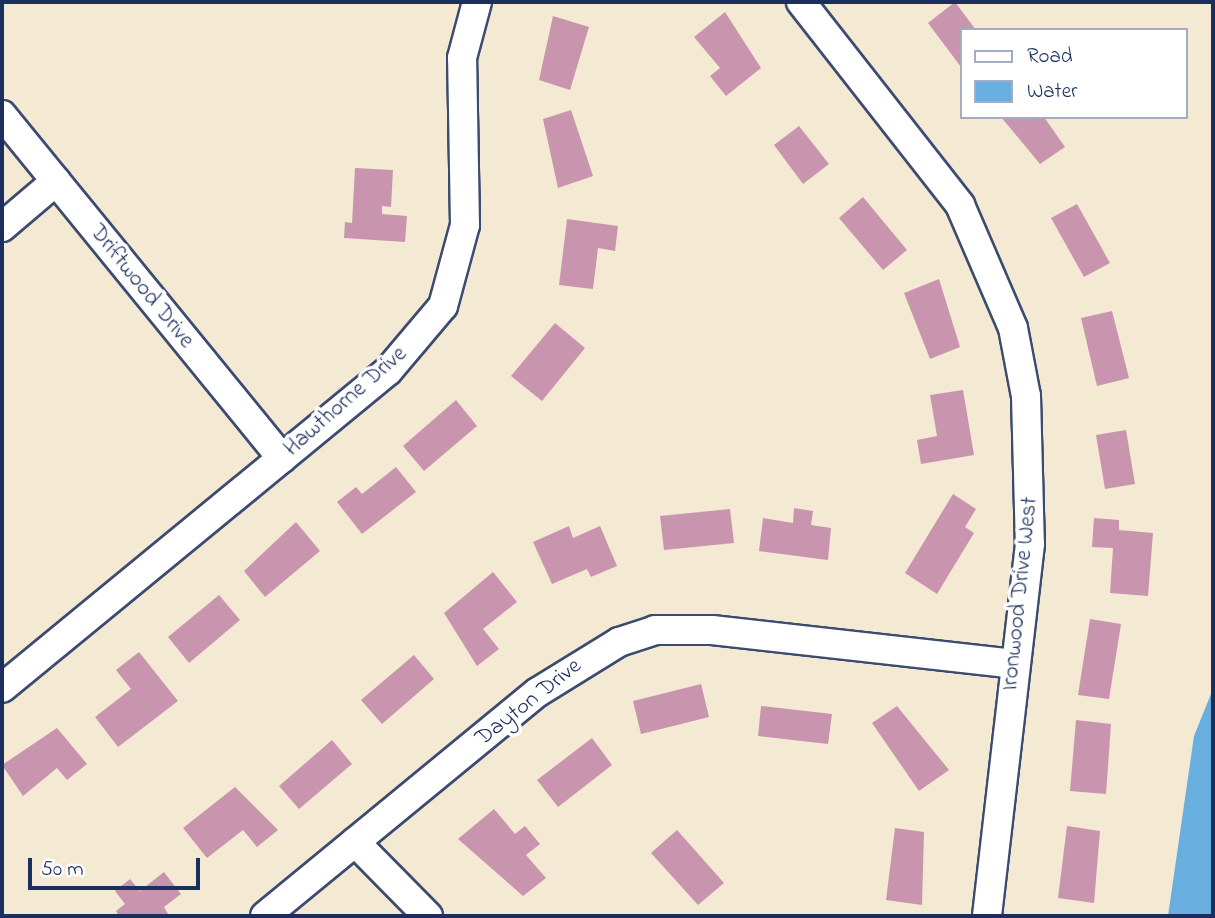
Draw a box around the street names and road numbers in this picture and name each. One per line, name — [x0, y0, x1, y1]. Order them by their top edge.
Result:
street label: Driftwood Drive — [83, 220, 199, 354]
street label: Hawthorne Drive — [279, 341, 413, 463]
street label: Ironwood Drive West — [997, 496, 1045, 692]
street label: Dayton Drive — [471, 653, 587, 753]

